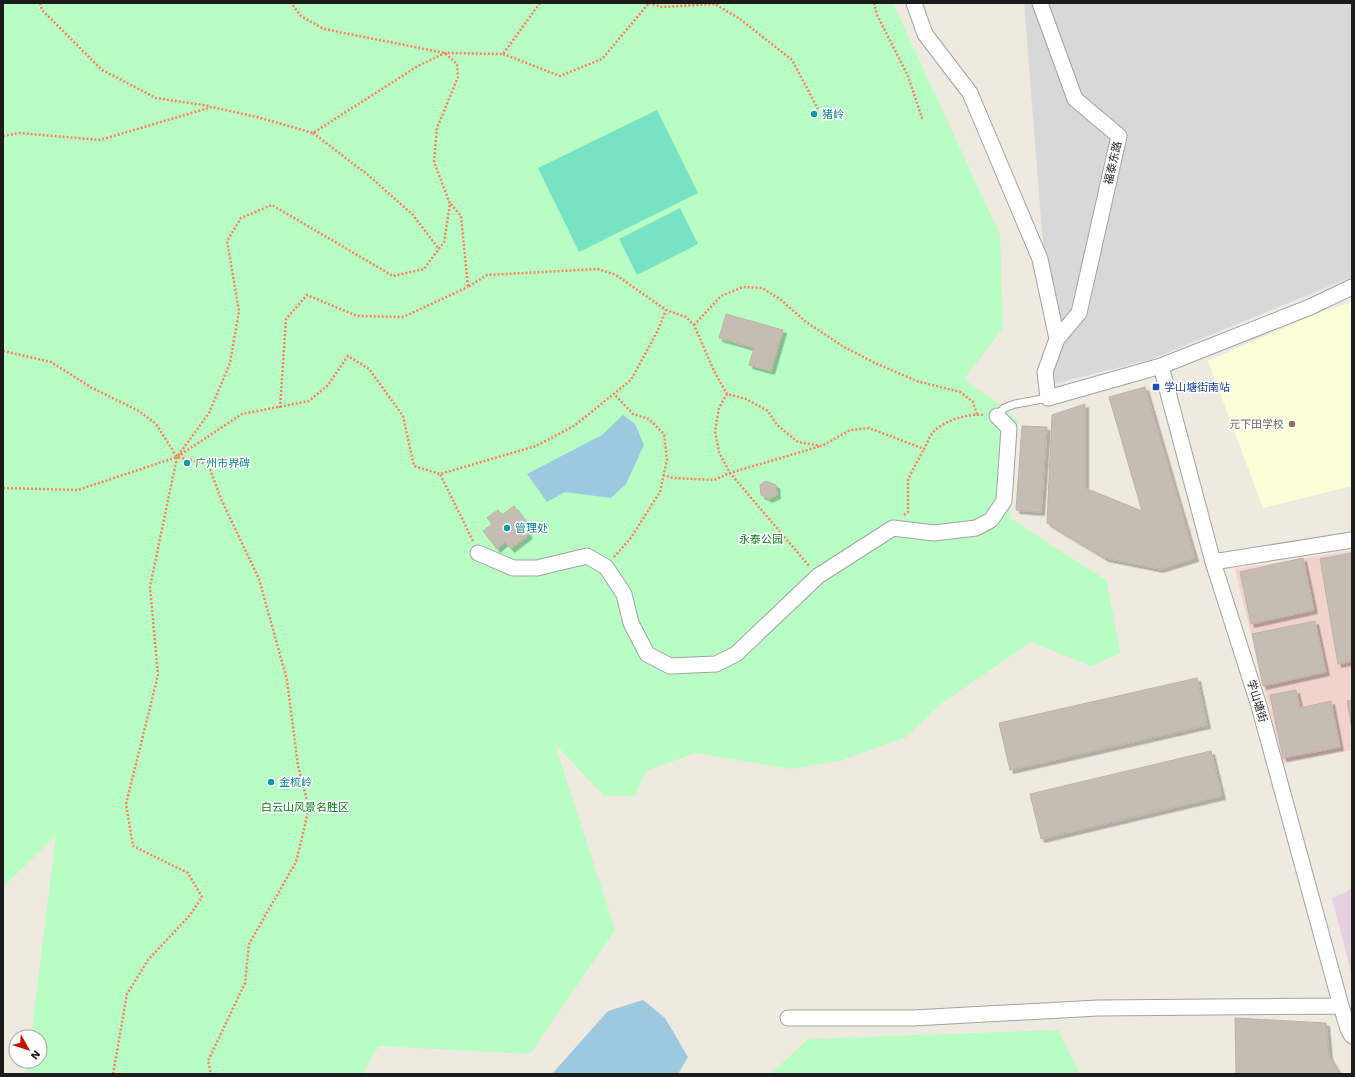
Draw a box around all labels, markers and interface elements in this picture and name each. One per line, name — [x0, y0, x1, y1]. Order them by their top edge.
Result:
place label: 猪岭 — [822, 108, 844, 121]
marker: 猪岭 — [809, 109, 819, 119]
street label: 福泰东路 — [1102, 140, 1124, 186]
place label: 学山塘街南站 — [1164, 381, 1230, 394]
marker: 学山塘街南站 — [1151, 382, 1161, 392]
place label: 元下田学校 — [1229, 418, 1284, 431]
marker: 元下田学校 — [1287, 419, 1297, 429]
place label: 广州市界碑 — [195, 457, 250, 470]
marker: 广州市界碑 — [182, 458, 192, 468]
place label: 管理处 — [515, 522, 548, 535]
marker: 管理处 — [502, 523, 512, 533]
park label: 永泰公园 — [739, 533, 783, 546]
street label: 学山塘街 — [1244, 678, 1270, 724]
place label: 金梳岭 — [279, 776, 312, 789]
marker: 金梳岭 — [266, 777, 276, 787]
park label: 白云山风景名胜区 — [261, 801, 349, 814]
north arrow — [8, 1029, 48, 1069]
text: N — [28, 1048, 43, 1062]

